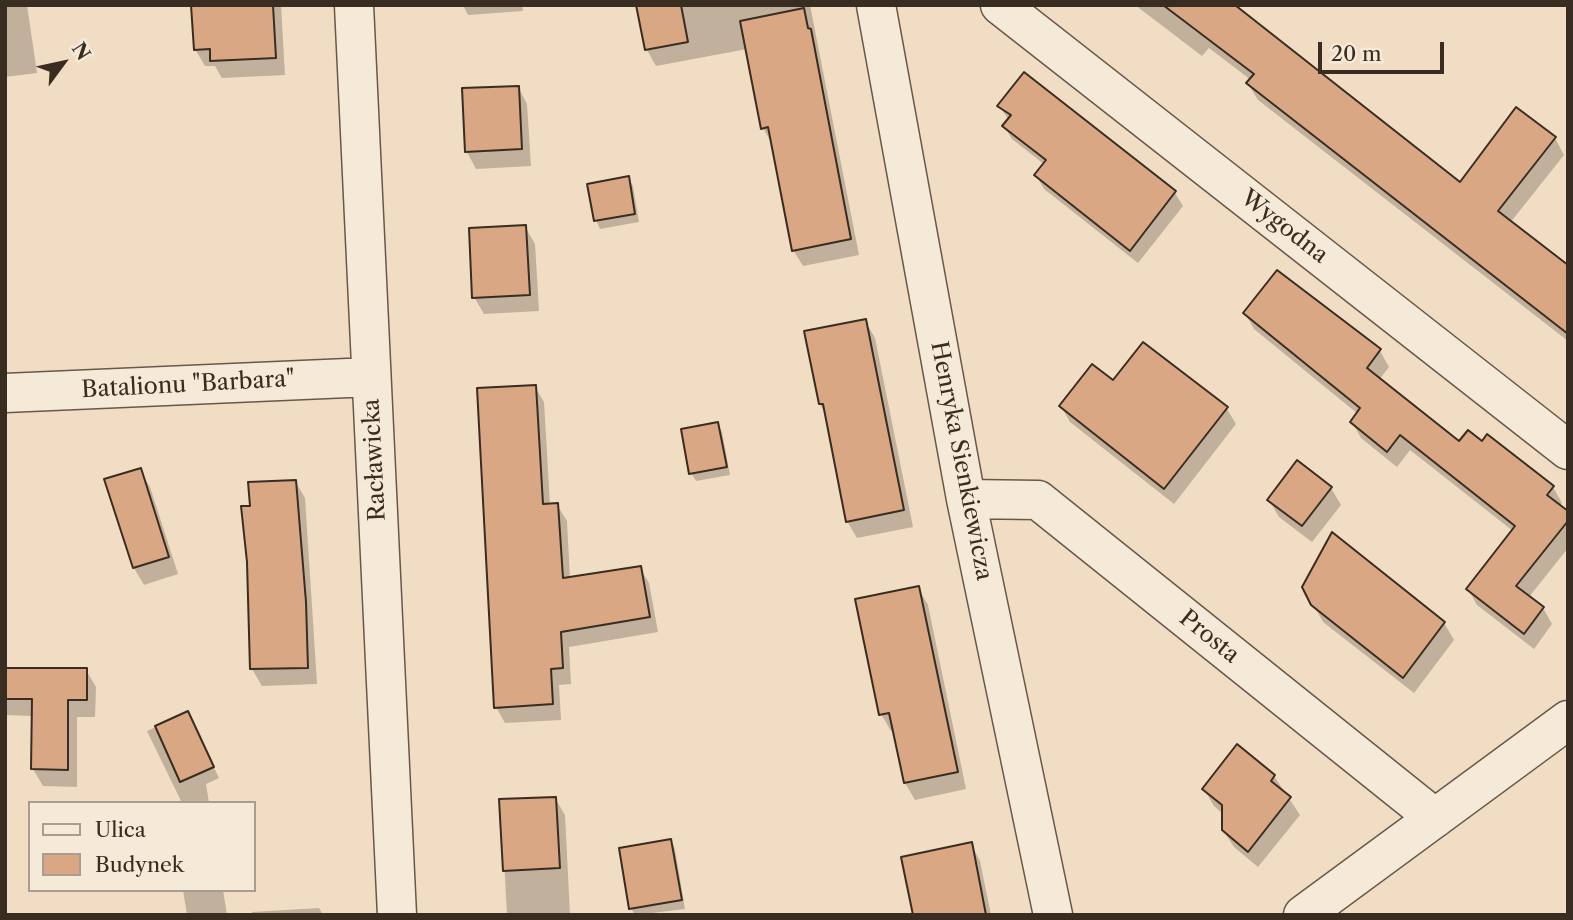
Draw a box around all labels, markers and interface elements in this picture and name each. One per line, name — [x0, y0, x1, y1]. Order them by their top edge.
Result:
north arrow — [28, 28, 98, 98]
scale bar — [1321, 28, 1447, 72]
text: N — [67, 38, 95, 64]
text: 20 m — [1331, 41, 1382, 66]
street label: Wygodna — [1235, 184, 1333, 270]
street label: Henryka Sienkiewicza — [924, 339, 998, 583]
street label: Batalionu "Barbara" — [81, 366, 295, 404]
street label: Racławicka — [358, 398, 392, 522]
street label: Prosta — [1174, 605, 1244, 669]
legend — [28, 801, 256, 892]
text: Ulica — [95, 817, 146, 842]
text: Budynek — [95, 852, 184, 877]

